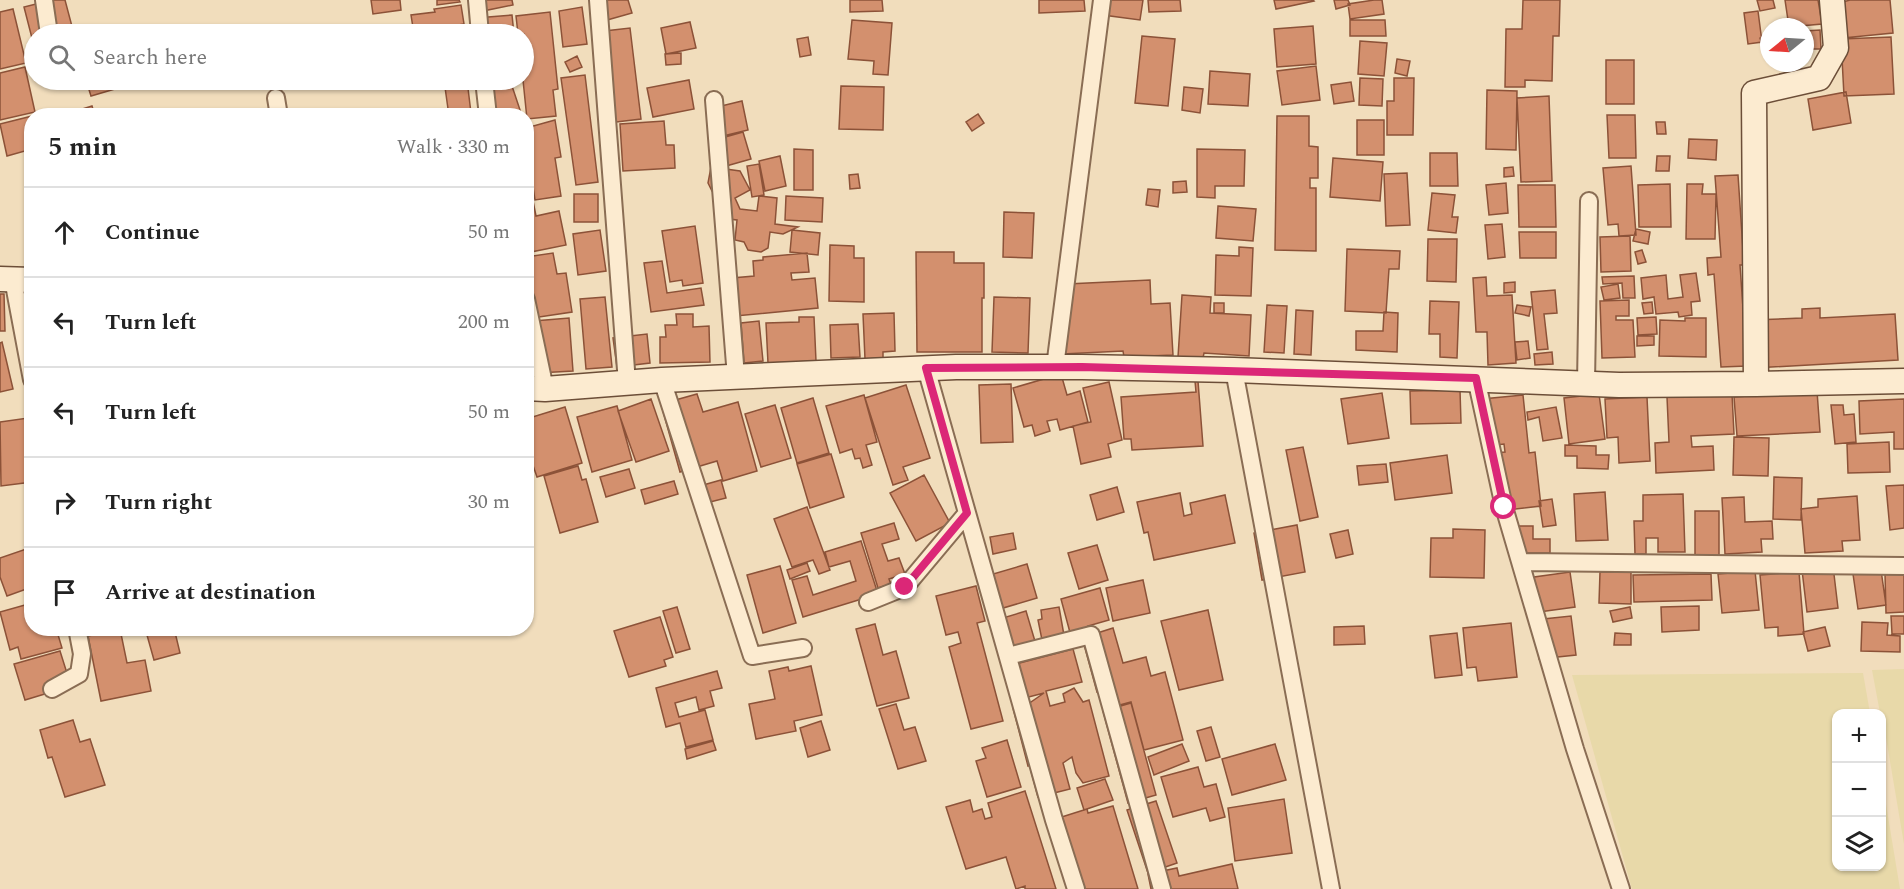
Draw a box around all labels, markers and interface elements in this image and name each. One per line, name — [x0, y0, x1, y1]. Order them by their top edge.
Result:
north arrow — [1760, 18, 1814, 72]
search box — [24, 24, 534, 90]
icon: search — [45, 41, 78, 74]
text: Search here — [93, 41, 207, 74]
text: 5 min — [48, 127, 117, 167]
text: Walk · 330 m — [397, 132, 510, 162]
icon: ahead — [48, 216, 81, 249]
text: Continue — [105, 216, 200, 249]
text: 50 m — [468, 217, 510, 247]
icon: left — [48, 306, 81, 339]
text: Turn left — [105, 306, 197, 339]
text: 200 m — [458, 307, 510, 337]
icon: left — [48, 396, 81, 429]
text: Turn left — [105, 396, 197, 429]
text: 50 m — [468, 397, 510, 427]
icon: right — [48, 486, 81, 519]
text: Turn right — [105, 486, 212, 519]
text: 30 m — [468, 487, 510, 517]
route start — [1490, 493, 1516, 519]
route end — [891, 573, 917, 599]
icon: arrive — [48, 576, 81, 609]
text: Arrive at destination — [105, 576, 316, 609]
map controls — [1832, 709, 1886, 871]
button: + — [1832, 709, 1886, 763]
button: − — [1832, 763, 1886, 817]
button: layers — [1832, 817, 1886, 871]

